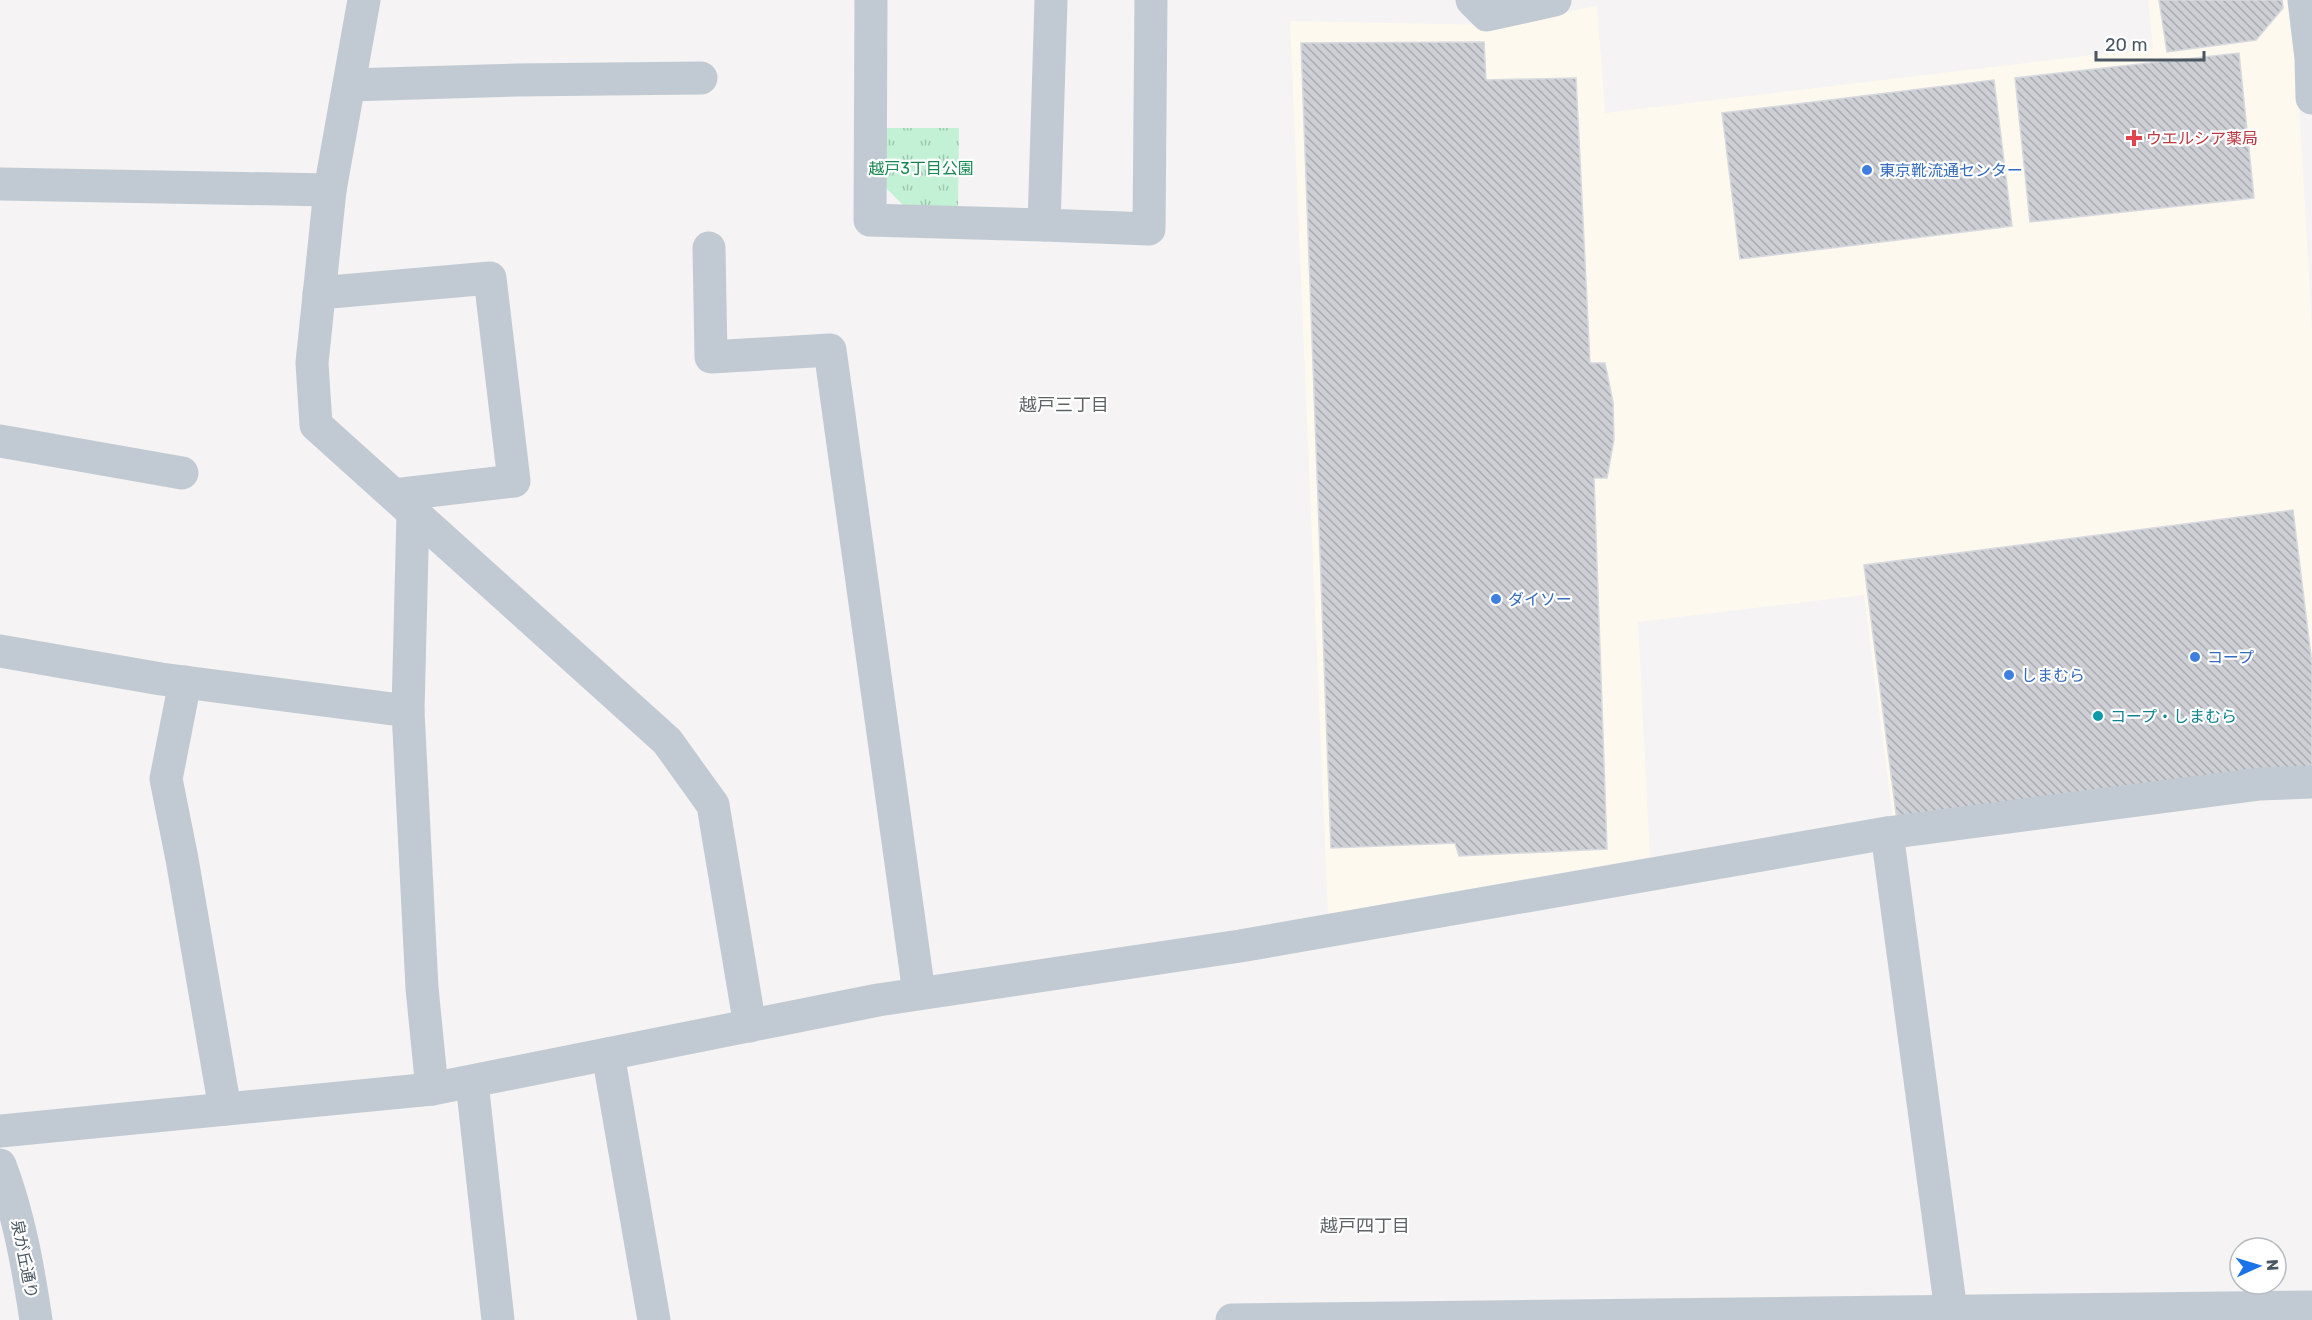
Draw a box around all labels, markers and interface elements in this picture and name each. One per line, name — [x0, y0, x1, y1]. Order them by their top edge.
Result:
scale bar — [2096, 24, 2204, 62]
text: 20 m — [2105, 34, 2147, 56]
place label: ウエルシア薬局 — [2146, 129, 2258, 148]
marker: ウエルシア薬局 — [2127, 131, 2141, 145]
park label: 越戸3丁目公園 — [868, 159, 974, 178]
place label: 東京靴流通センター — [1879, 161, 2023, 180]
marker: 東京靴流通センター — [1860, 163, 1874, 177]
district label: 越戸三丁目 — [1019, 394, 1109, 416]
place label: ダイソー — [1508, 590, 1572, 609]
marker: ダイソー — [1489, 592, 1503, 606]
place label: コープ — [2207, 648, 2254, 667]
marker: コープ — [2188, 650, 2202, 664]
place label: しまむら — [2021, 666, 2085, 685]
marker: しまむら — [2002, 668, 2016, 682]
place label: コープ・しまむら — [2110, 707, 2237, 726]
marker: コープ・しまむら — [2091, 709, 2105, 723]
district label: 越戸四丁目 — [1320, 1215, 1410, 1237]
street label: 泉が丘通り — [8, 1218, 41, 1300]
north arrow — [2228, 1236, 2288, 1296]
text: N — [2263, 1259, 2282, 1271]

